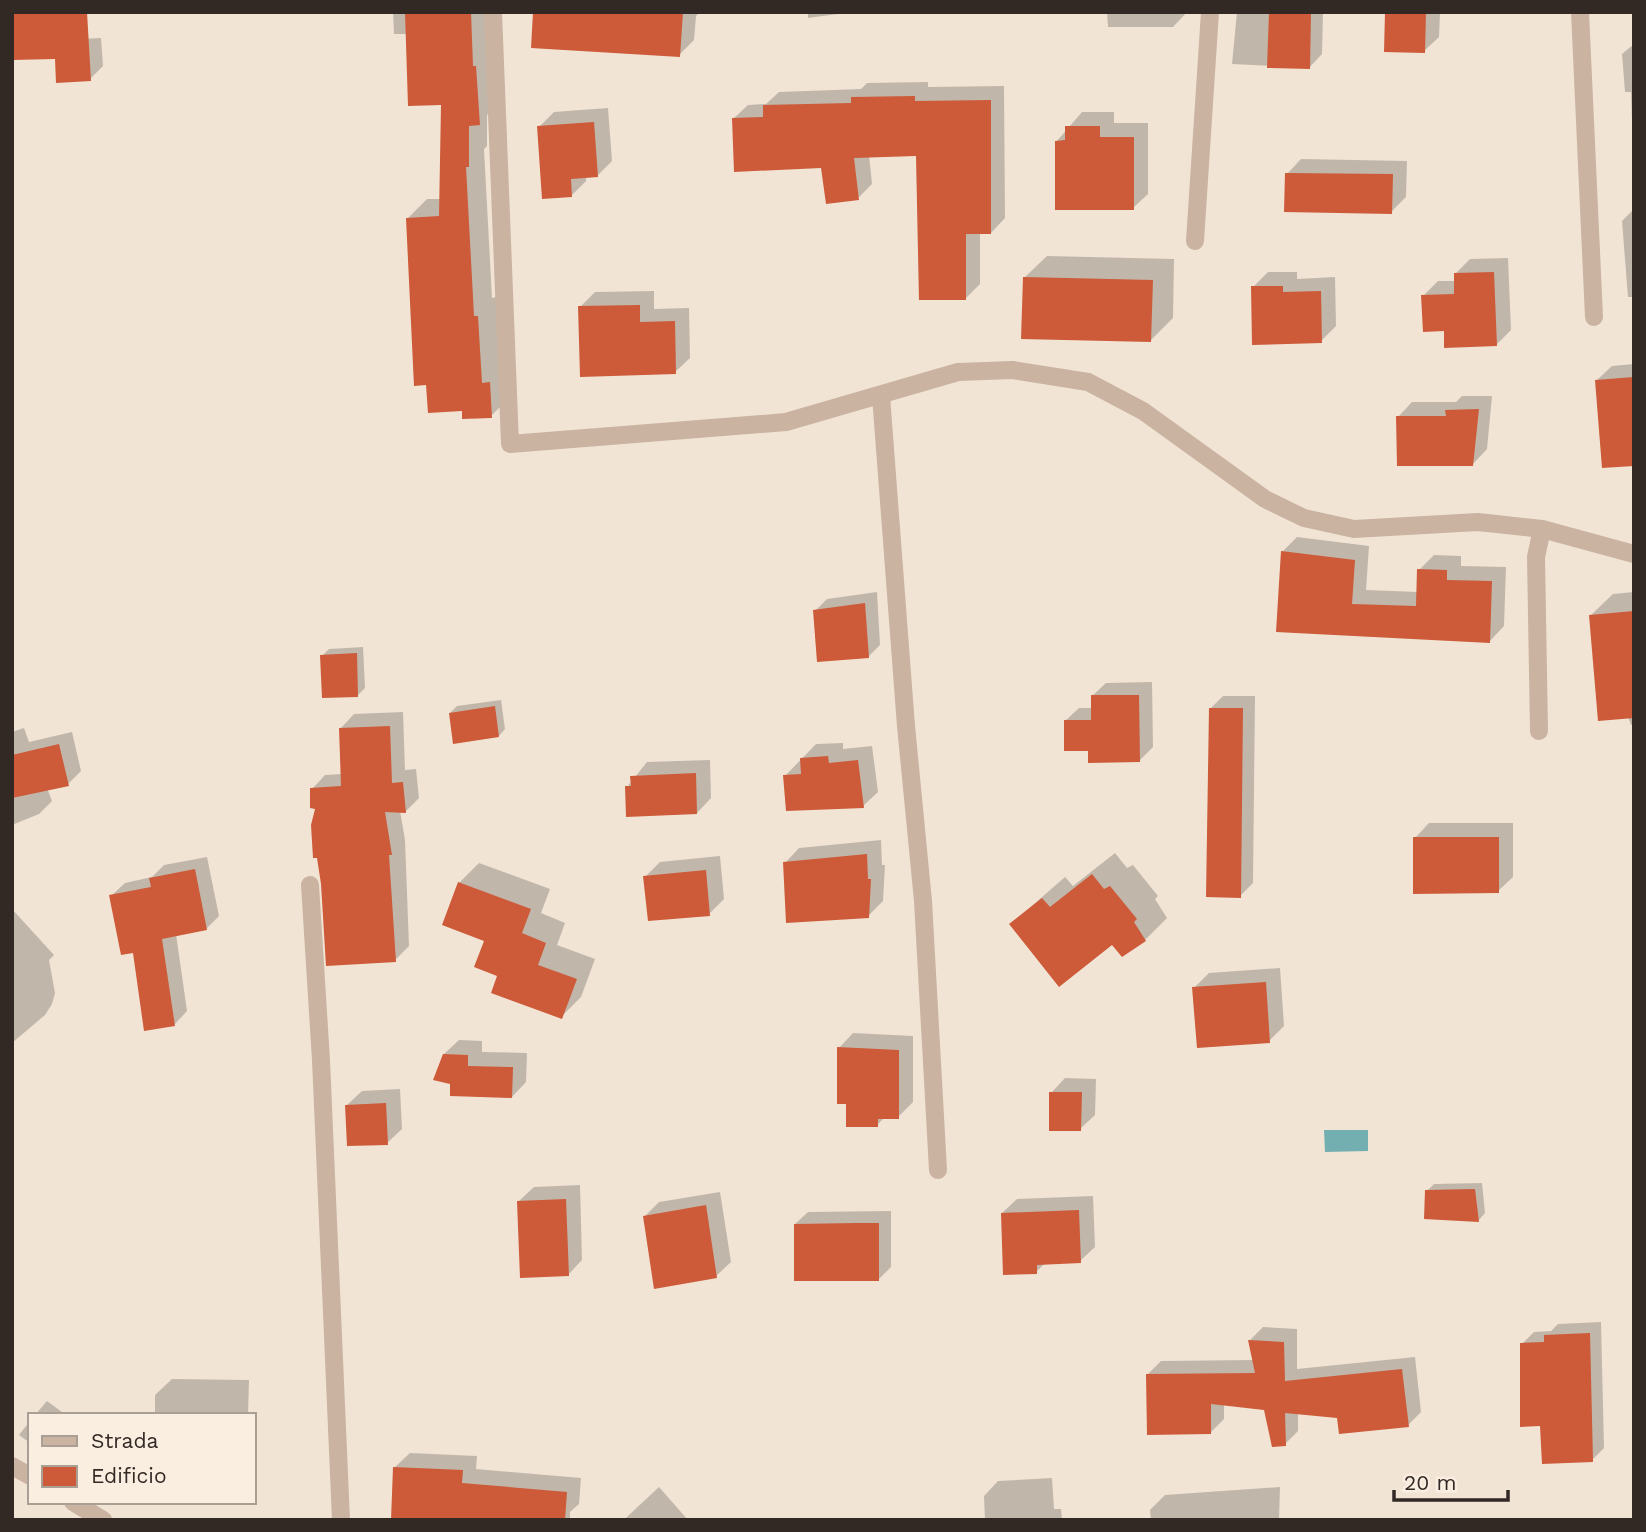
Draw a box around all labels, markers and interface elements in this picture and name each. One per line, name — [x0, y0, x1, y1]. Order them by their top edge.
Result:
legend — [28, 1413, 256, 1504]
text: Strada — [91, 1428, 159, 1453]
scale bar — [1394, 1458, 1508, 1502]
text: Edificio — [91, 1463, 167, 1488]
text: 20 m — [1404, 1470, 1456, 1495]

